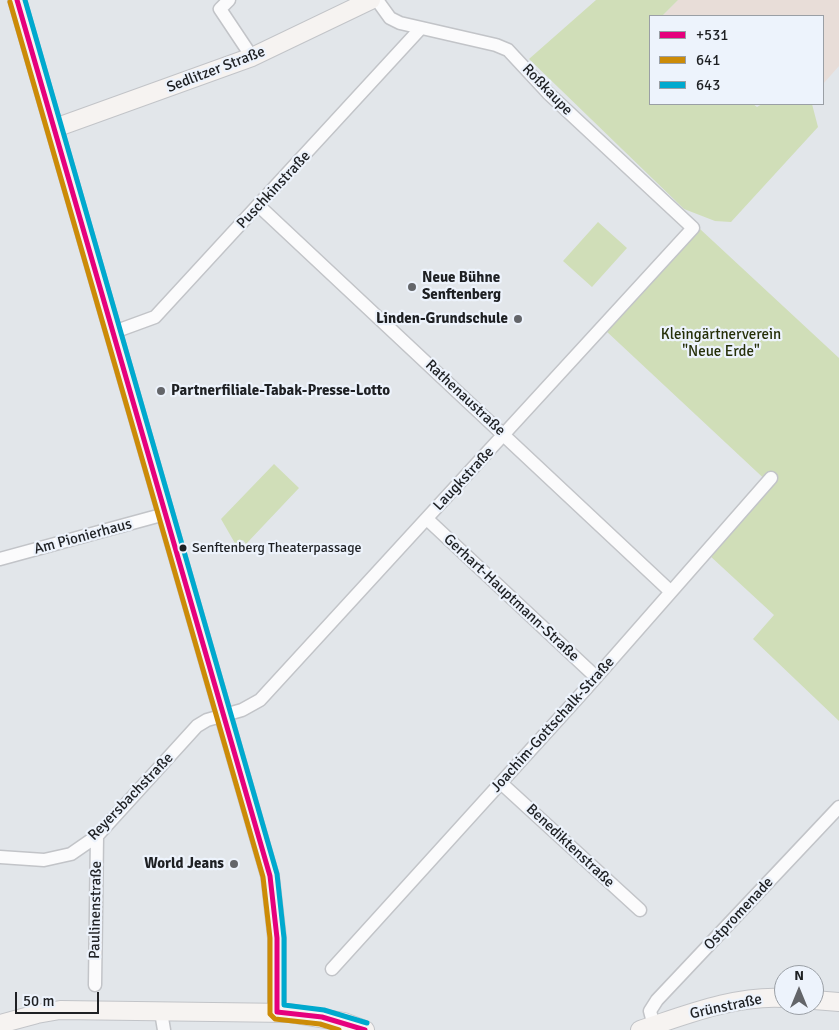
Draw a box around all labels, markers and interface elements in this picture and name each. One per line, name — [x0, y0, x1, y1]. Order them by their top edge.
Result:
legend — [649, 15, 824, 105]
text: +531 — [696, 26, 728, 44]
street label: Sedlitzer Straße — [164, 43, 268, 97]
text: 641 — [696, 51, 720, 69]
street label: Roßkaupe — [518, 60, 576, 120]
text: 643 — [696, 76, 720, 94]
street label: Puschkinstraße — [233, 147, 315, 233]
place label: Neue Bühne Senftenberg — [422, 269, 501, 304]
marker: Neue Bühne Senftenberg — [406, 281, 418, 293]
place label: Linden-Grundschule — [376, 310, 508, 328]
marker: Linden-Grundschule — [512, 313, 524, 325]
park label: Kleingärtnerverein "Neue Erde" — [661, 326, 781, 361]
street label: Rathenaustraße — [421, 356, 509, 440]
place label: Partnerfiliale-Tabak-Presse-Lotto — [171, 382, 390, 400]
marker: Partnerfiliale-Tabak-Presse-Lotto — [155, 385, 167, 397]
street label: Laugkstraße — [430, 443, 498, 515]
street label: Am Pionierhaus — [32, 515, 134, 559]
street label: Gerhart-Hauptmann-Straße — [440, 531, 582, 665]
place label: Senftenberg Theaterpassage — [192, 540, 362, 556]
marker: Senftenberg Theaterpassage — [178, 543, 188, 553]
street label: Joachim-Gottschalk-Straße — [487, 654, 619, 796]
street label: Reyersbachstraße — [85, 749, 177, 845]
street label: Benediktenstraße — [522, 800, 618, 892]
place label: World Jeans — [144, 855, 224, 873]
marker: World Jeans — [228, 858, 240, 870]
street label: Paulinenstraße — [86, 861, 106, 959]
street label: Ostpromenade — [701, 874, 777, 954]
north arrow — [774, 965, 824, 1015]
text: N — [794, 967, 804, 984]
scale bar — [18, 982, 101, 1014]
street label: Grünstraße — [688, 991, 764, 1023]
text: 50 m — [23, 992, 54, 1010]

